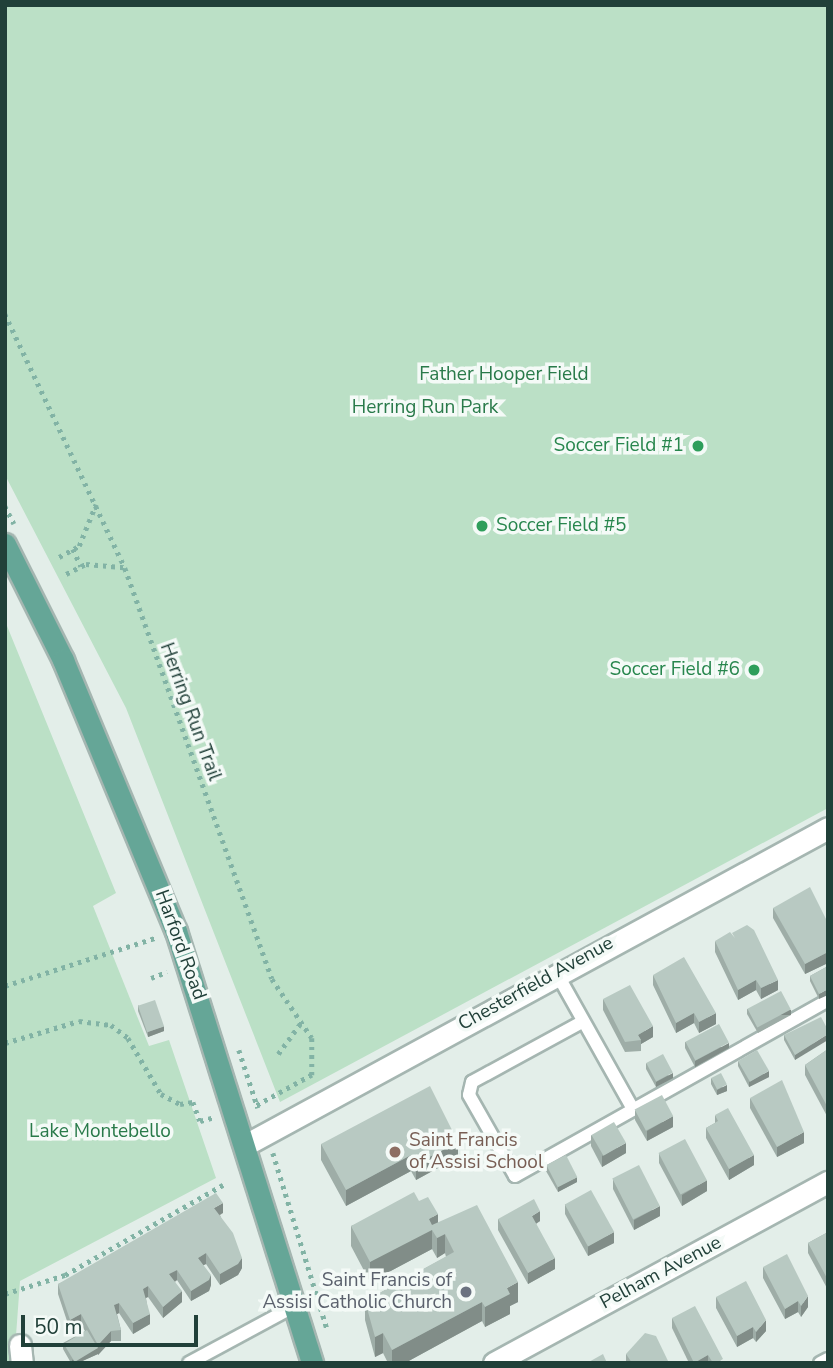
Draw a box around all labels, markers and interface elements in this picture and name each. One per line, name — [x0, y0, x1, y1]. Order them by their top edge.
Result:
park label: Father Hooper Field — [419, 364, 589, 386]
park label: Herring Run Park — [352, 397, 498, 419]
place label: Soccer Field #1 — [554, 435, 684, 457]
marker: Soccer Field #1 — [690, 438, 706, 454]
place label: Soccer Field #5 — [496, 515, 626, 537]
marker: Soccer Field #5 — [474, 518, 490, 534]
street label: Herring Run Trail — [154, 640, 226, 784]
place label: Soccer Field #6 — [610, 659, 740, 681]
marker: Soccer Field #6 — [746, 662, 762, 678]
street label: Harford Road — [150, 887, 210, 1003]
street label: Chesterfield Avenue — [455, 932, 617, 1036]
park label: Lake Montebello — [29, 1121, 171, 1143]
place label: Saint Francis of Assisi School — [409, 1130, 544, 1174]
marker: Saint Francis of Assisi School — [387, 1144, 403, 1160]
street label: Pelham Avenue — [596, 1231, 726, 1315]
place label: Saint Francis of Assisi Catholic Church — [262, 1270, 452, 1314]
marker: Saint Francis of Assisi Catholic Church — [458, 1284, 474, 1300]
scale bar — [24, 1302, 201, 1346]
text: 50 m — [34, 1313, 83, 1341]

